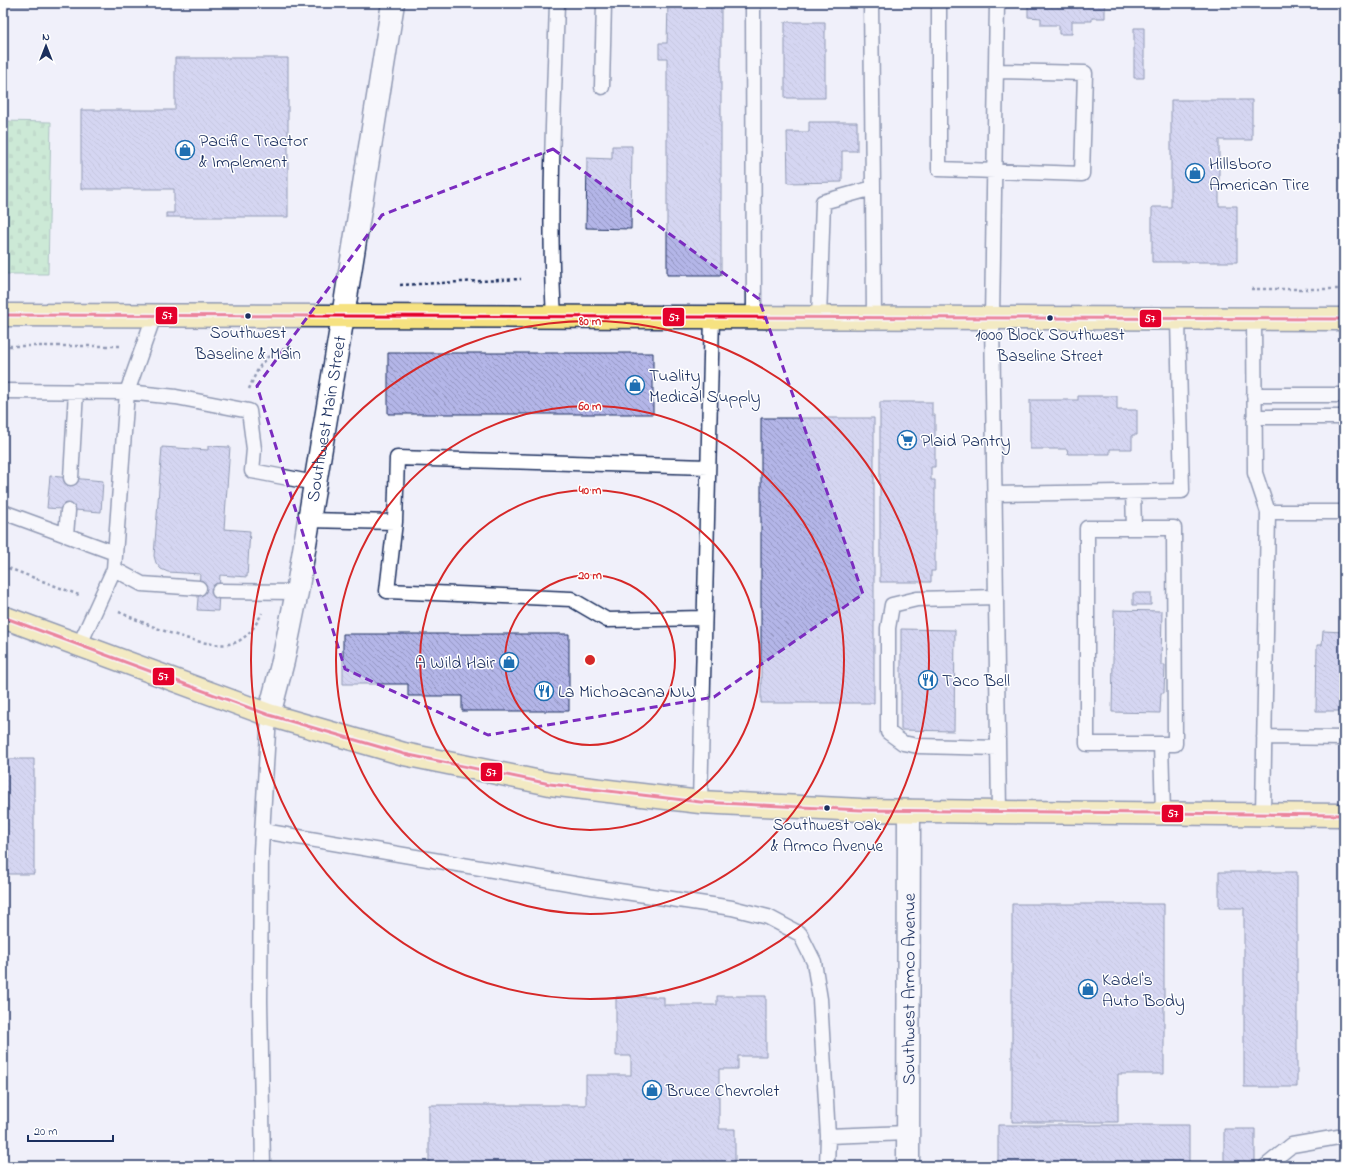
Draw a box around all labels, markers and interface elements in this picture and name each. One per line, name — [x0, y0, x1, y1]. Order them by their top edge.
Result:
north arrow — [26, 26, 66, 66]
text: N — [42, 29, 50, 45]
place label: Pacific Tractor & Implement — [199, 129, 308, 176]
shop icon: Pacific Tractor & Implement — [174, 139, 196, 161]
place label: Hillsboro American Tire — [1209, 152, 1310, 199]
shop icon: Hillsboro American Tire — [1184, 162, 1206, 184]
line badge: 57 — [155, 306, 178, 325]
line badge: 57 — [662, 307, 685, 327]
text: 57 — [162, 308, 173, 324]
line badge: 57 — [1139, 309, 1162, 328]
text: 57 — [669, 310, 680, 326]
marker: Southwest Baseline & Main — [243, 311, 253, 321]
text: 57 — [1145, 311, 1156, 327]
text: 80 m — [578, 313, 602, 331]
marker: 1000 Block Southwest Baseline Street — [1045, 313, 1055, 323]
place label: Southwest Baseline & Main — [194, 321, 301, 367]
place label: 1000 Block Southwest Baseline Street — [975, 323, 1125, 369]
street label: Southwest Main Street — [301, 334, 355, 504]
place label: Tuality Medical Supply — [649, 364, 760, 411]
shop icon: Tuality Medical Supply — [624, 374, 646, 396]
text: 60 m — [578, 398, 602, 416]
supermarket icon: Plaid Pantry — [896, 429, 918, 451]
place label: Plaid Pantry — [921, 429, 1011, 455]
text: 40 m — [578, 482, 602, 500]
text: 20 m — [577, 567, 602, 585]
place label: A Wild Hair — [415, 651, 495, 677]
shop icon: A Wild Hair — [498, 651, 520, 673]
centre of rings — [583, 653, 597, 667]
line badge: 57 — [152, 667, 175, 686]
text: 57 — [158, 669, 169, 685]
restaurant icon: Taco Bell — [917, 669, 939, 691]
place label: Taco Bell — [942, 669, 1010, 695]
restaurant icon: La Michoacana NW — [533, 680, 555, 702]
place label: La Michoacana NW — [558, 680, 696, 706]
line badge: 57 — [480, 762, 503, 782]
text: 57 — [486, 765, 497, 781]
marker: Southwest Oak & Armco Avenue — [822, 803, 832, 813]
line badge: 57 — [1161, 804, 1184, 823]
text: 57 — [1168, 806, 1179, 822]
place label: Southwest Oak & Armco Avenue — [771, 813, 884, 859]
street label: Southwest Armco Avenue — [897, 892, 924, 1085]
place label: Kadel's Auto Body — [1102, 968, 1185, 1015]
shop icon: Kadel's Auto Body — [1077, 978, 1099, 1000]
shop icon: Bruce Chevrolet — [641, 1079, 663, 1101]
place label: Bruce Chevrolet — [665, 1079, 779, 1105]
scale bar — [28, 1117, 113, 1143]
text: 20 m — [34, 1123, 57, 1141]

